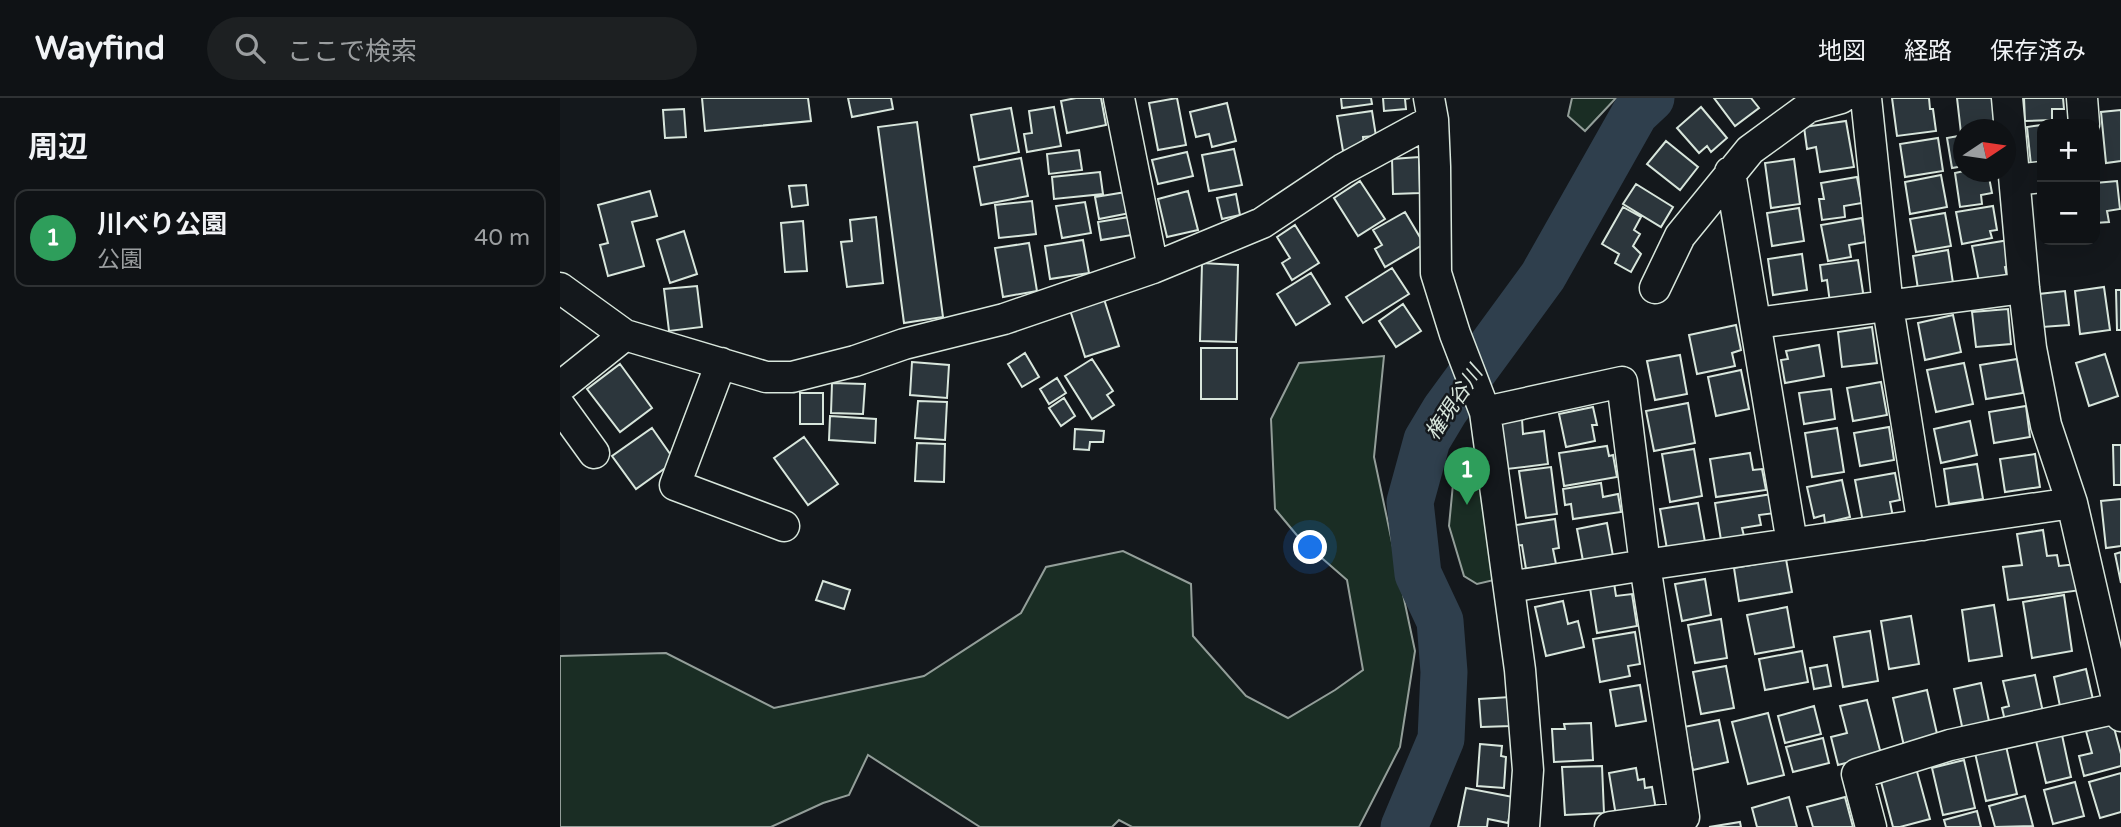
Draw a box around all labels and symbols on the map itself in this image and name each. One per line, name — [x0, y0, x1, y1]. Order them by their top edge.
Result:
north arrow — [1953, 119, 2016, 182]
water label: 権現谷川 — [1420, 360, 1489, 445]
pin: 1 — [1444, 447, 1490, 505]
your location — [1293, 530, 1327, 564]

